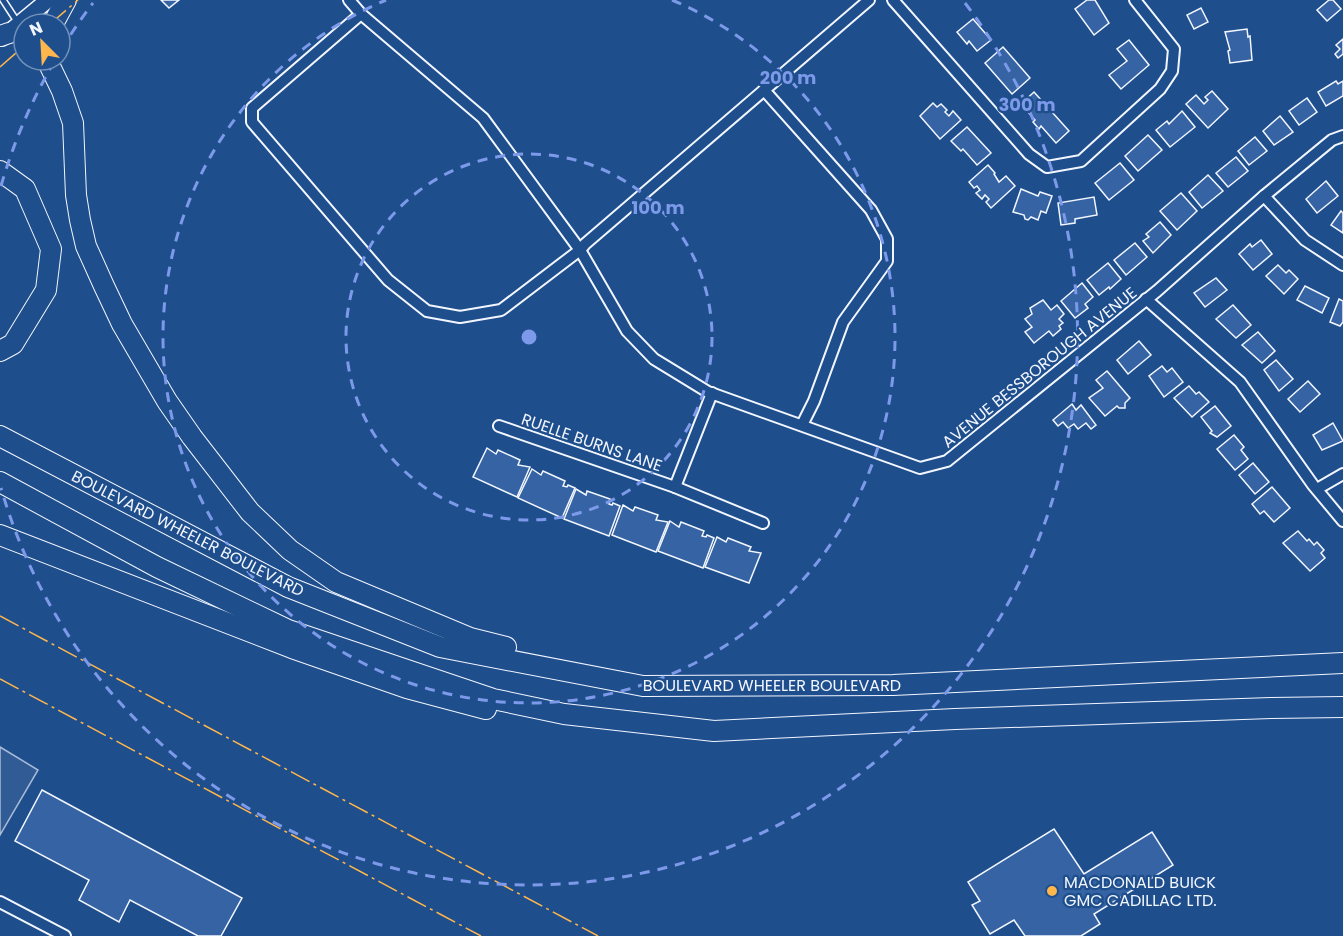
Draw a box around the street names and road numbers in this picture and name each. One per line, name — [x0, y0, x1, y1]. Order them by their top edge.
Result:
street label: AVENUE BESSBOROUGH AVENUE — [937, 282, 1142, 453]
street label: RUELLE BURNS LANE — [518, 408, 665, 477]
street label: BOULEVARD WHEELER BOULEVARD — [67, 465, 308, 602]
street label: BOULEVARD WHEELER BOULEVARD — [643, 674, 901, 697]

